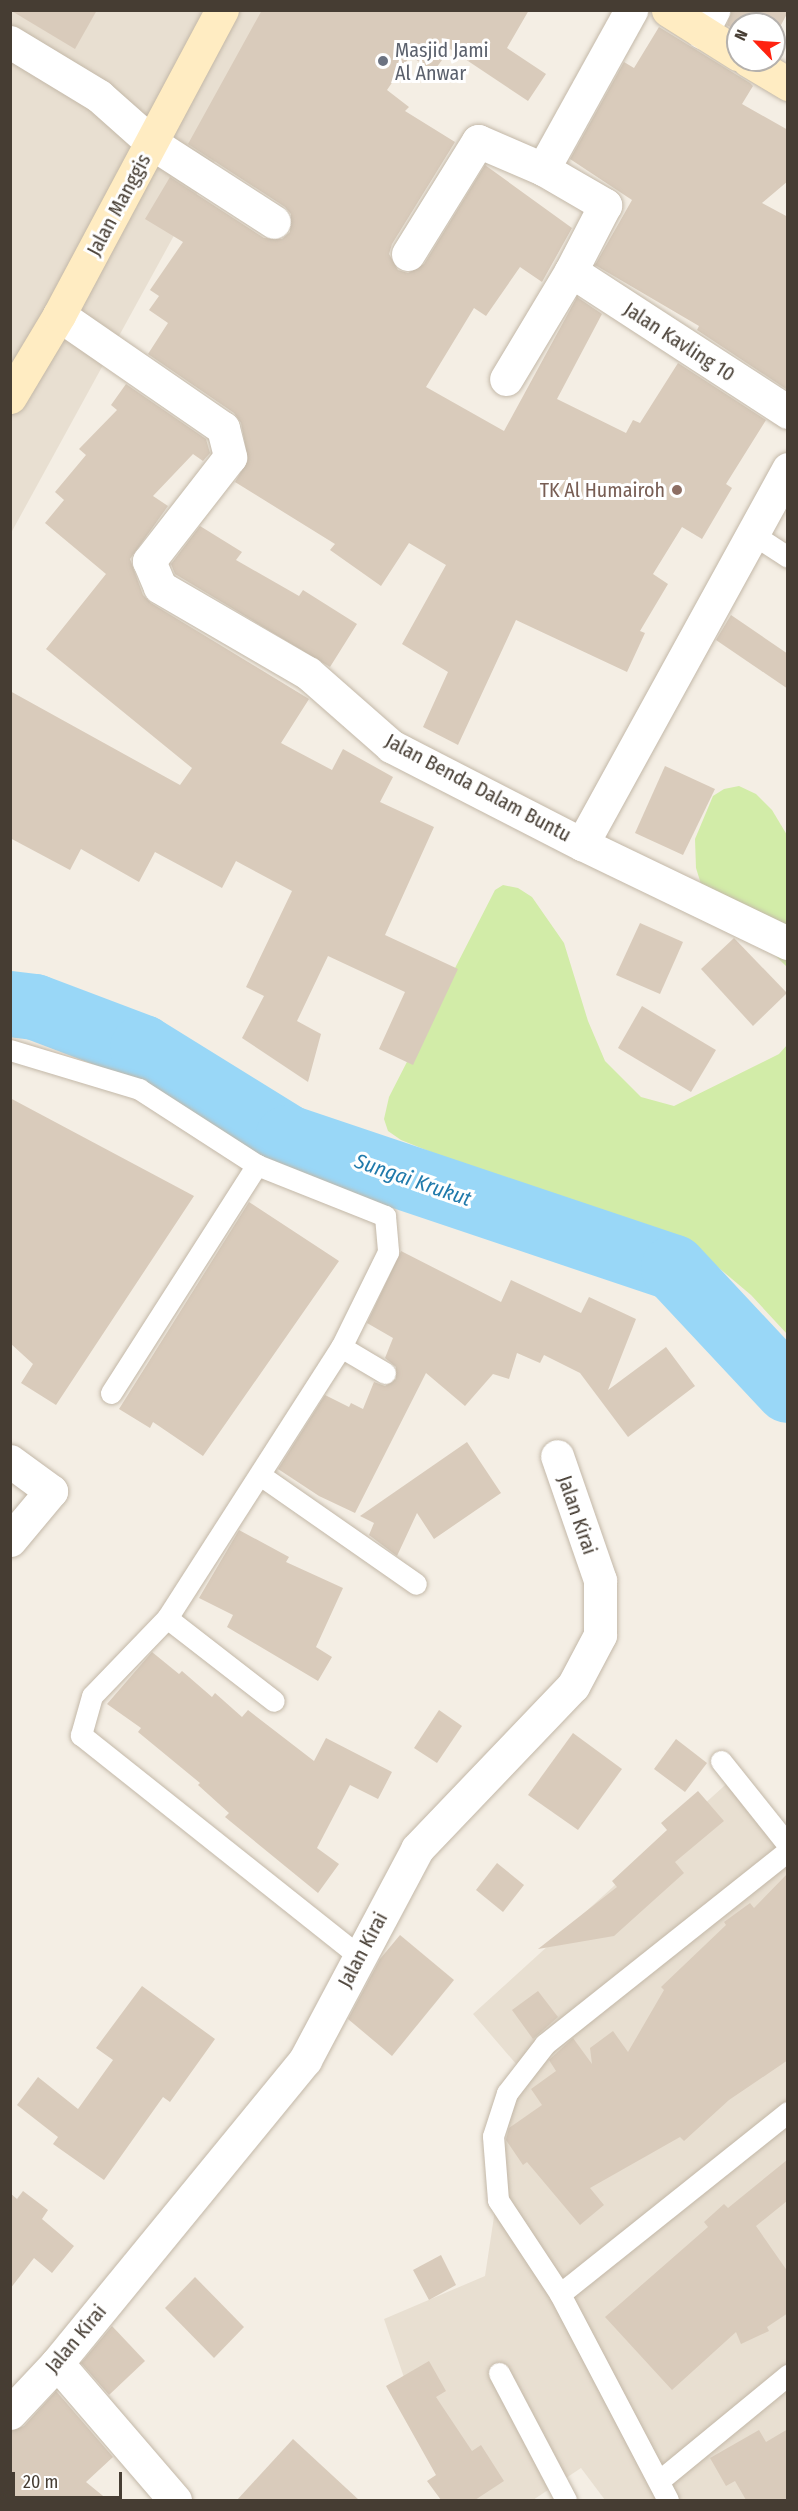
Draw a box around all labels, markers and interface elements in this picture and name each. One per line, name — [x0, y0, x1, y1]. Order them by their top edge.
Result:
north arrow — [726, 12, 786, 72]
text: N — [730, 27, 752, 43]
place label: Masjid Jami Al Anwar — [395, 38, 489, 85]
marker: Masjid Jami Al Anwar — [376, 54, 390, 68]
street label: Jalan Manggis — [82, 150, 156, 260]
street label: Jalan Kavling 10 — [619, 297, 739, 387]
place label: TK Al Humairoh — [540, 478, 665, 502]
marker: TK Al Humairoh — [670, 483, 684, 497]
street label: Jalan Benda Dalam Buntu — [381, 729, 575, 847]
water label: Sungai Krukut — [351, 1148, 475, 1212]
street label: Jalan Kirai — [552, 1472, 602, 1558]
street label: Jalan Kirai — [333, 1908, 393, 1992]
street label: Jalan Kirai — [40, 2300, 112, 2378]
scale bar — [15, 2460, 124, 2498]
text: 20 m — [23, 2471, 58, 2493]

